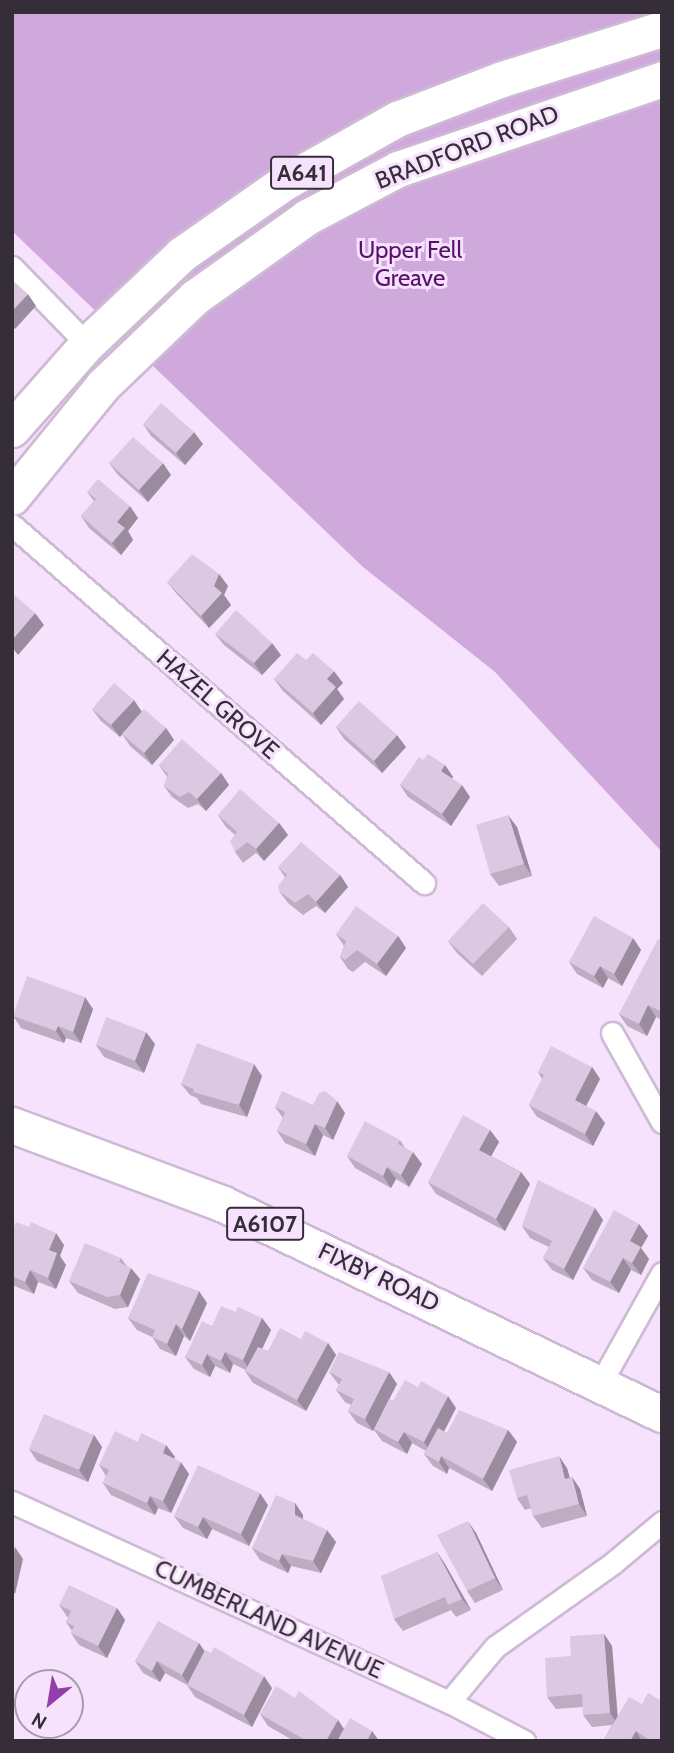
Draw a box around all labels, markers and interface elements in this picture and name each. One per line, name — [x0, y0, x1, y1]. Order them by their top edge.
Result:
street label: BRADFORD ROAD — [371, 99, 563, 195]
road number: A641 — [269, 154, 335, 192]
park label: Upper Fell Greave — [358, 236, 462, 292]
street label: HAZEL GROVE — [151, 643, 285, 765]
road number: A6107 — [225, 1204, 305, 1244]
street label: FIXBY ROAD — [314, 1236, 444, 1318]
street label: CUMBERLAND AVENUE — [150, 1553, 388, 1685]
north arrow — [14, 1669, 84, 1739]
text: N — [28, 1708, 51, 1734]

